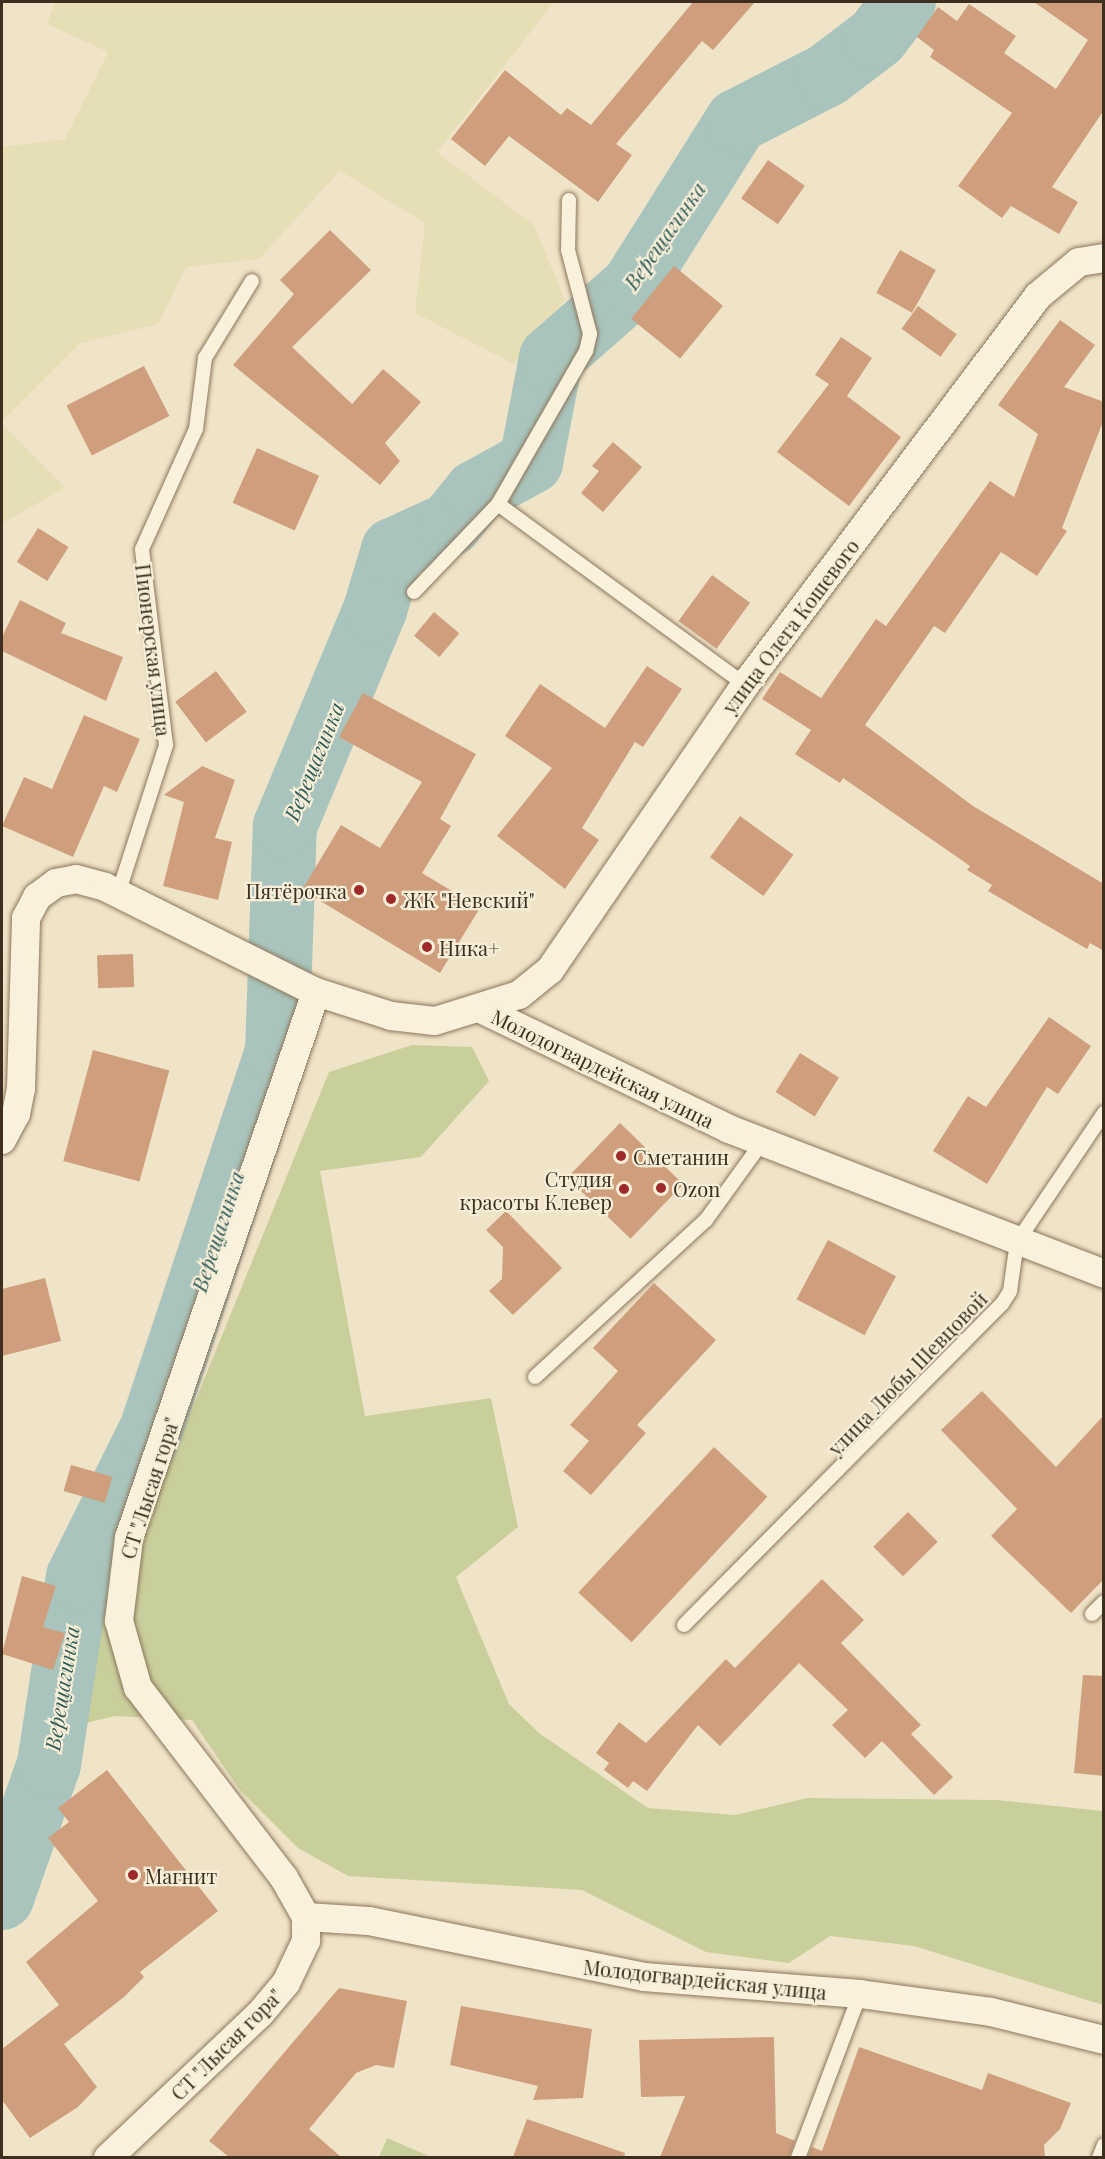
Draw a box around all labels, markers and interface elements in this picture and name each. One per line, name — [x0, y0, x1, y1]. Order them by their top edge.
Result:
water label: Верещагинка — [618, 176, 710, 294]
street label: улица Олега Кошевого — [717, 534, 863, 718]
street label: Пионерская улица — [132, 562, 176, 738]
water label: Верещагинка — [278, 698, 348, 824]
place label: Пятёрочка — [245, 878, 347, 902]
marker: Пятёрочка — [352, 883, 366, 897]
place label: ЖК "Невский" — [403, 887, 535, 911]
marker: ЖК "Невский" — [384, 892, 398, 906]
place label: Ника+ — [439, 935, 500, 959]
marker: Ника+ — [420, 940, 434, 954]
street label: Молодогвардейская улица — [488, 1004, 718, 1132]
place label: Сметанин — [633, 1144, 729, 1168]
marker: Сметанин — [614, 1149, 628, 1163]
place label: Студия красоты Клевер — [459, 1166, 612, 1213]
water label: Верещагинка — [186, 1167, 248, 1295]
place label: Ozon — [673, 1176, 720, 1200]
marker: Ozon — [654, 1181, 668, 1195]
marker: Студия красоты Клевер — [617, 1182, 631, 1196]
street label: улица Любы Шевцовой — [823, 1286, 991, 1460]
street label: СТ "Лысая гора" — [115, 1414, 183, 1562]
water label: Верещагинка — [39, 1624, 83, 1752]
place label: Магнит — [145, 1863, 217, 1887]
marker: Магнит — [126, 1868, 140, 1882]
street label: Молодогвардейская улица — [582, 1954, 828, 2004]
street label: СТ "Лысая гора" — [165, 1983, 287, 2105]

